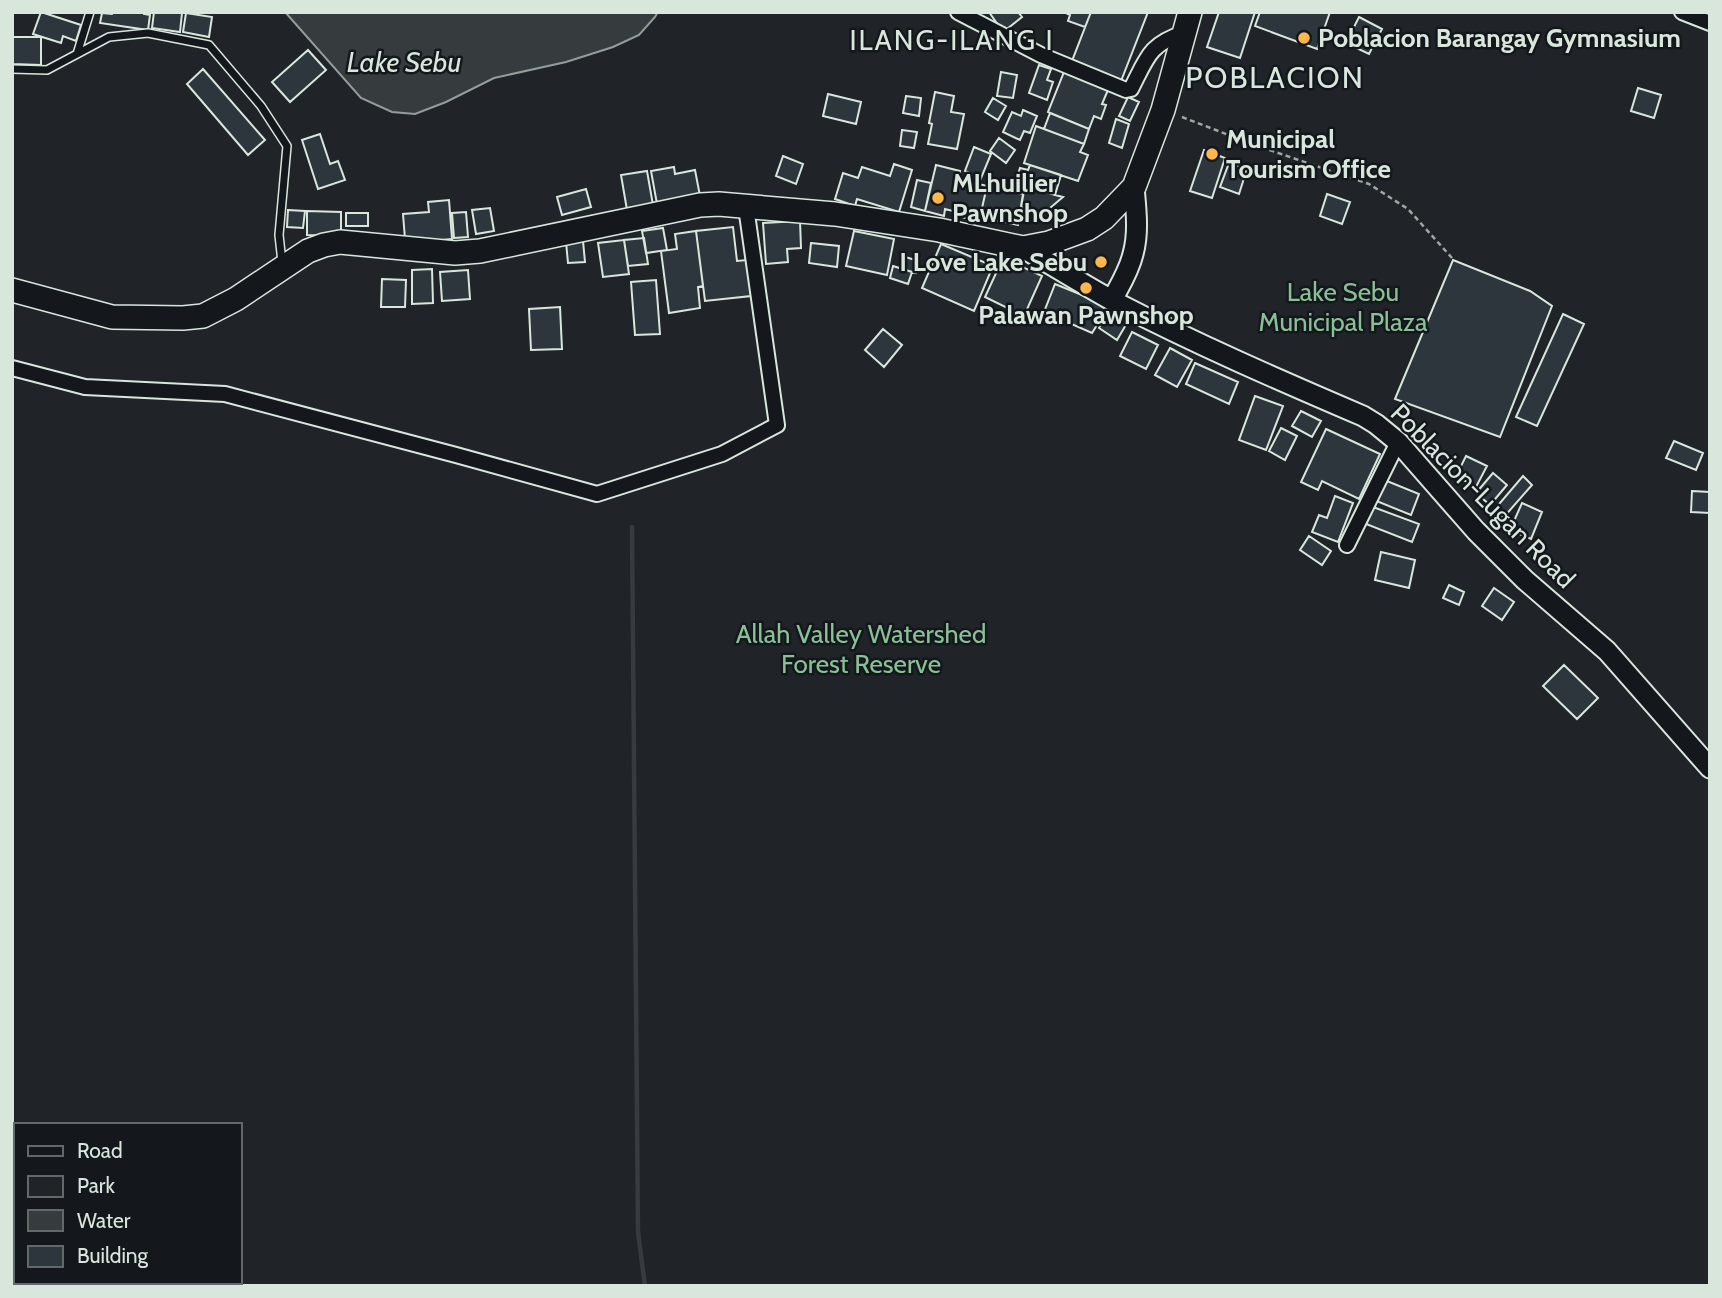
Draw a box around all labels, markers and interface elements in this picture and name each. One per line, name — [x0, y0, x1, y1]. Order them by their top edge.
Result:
place label: Poblacion Barangay Gymnasium — [1318, 22, 1681, 54]
district label: ILANG-ILANG I — [849, 23, 1055, 57]
marker: Poblacion Barangay Gymnasium — [1296, 30, 1312, 46]
water label: Lake Sebu — [347, 45, 461, 79]
district label: POBLACION — [1185, 59, 1365, 96]
place label: Municipal Tourism Office — [1226, 123, 1391, 185]
marker: Municipal Tourism Office — [1204, 146, 1220, 162]
place label: MLhuilier Pawnshop — [952, 167, 1068, 229]
marker: MLhuilier Pawnshop — [930, 190, 946, 206]
place label: I Love Lake Sebu — [900, 246, 1087, 278]
marker: I Love Lake Sebu — [1093, 254, 1109, 270]
park label: Lake Sebu Municipal Plaza — [1259, 276, 1428, 338]
marker: Palawan Pawnshop — [1078, 280, 1094, 296]
place label: Palawan Pawnshop — [978, 299, 1194, 331]
street label: Poblacion-Lugan Road — [1384, 397, 1582, 595]
park label: Allah Valley Watershed Forest Reserve — [736, 618, 986, 680]
legend — [14, 1123, 242, 1284]
text: Road — [77, 1138, 123, 1163]
text: Park — [77, 1173, 115, 1198]
text: Water — [77, 1208, 131, 1233]
text: Building — [77, 1243, 149, 1268]

